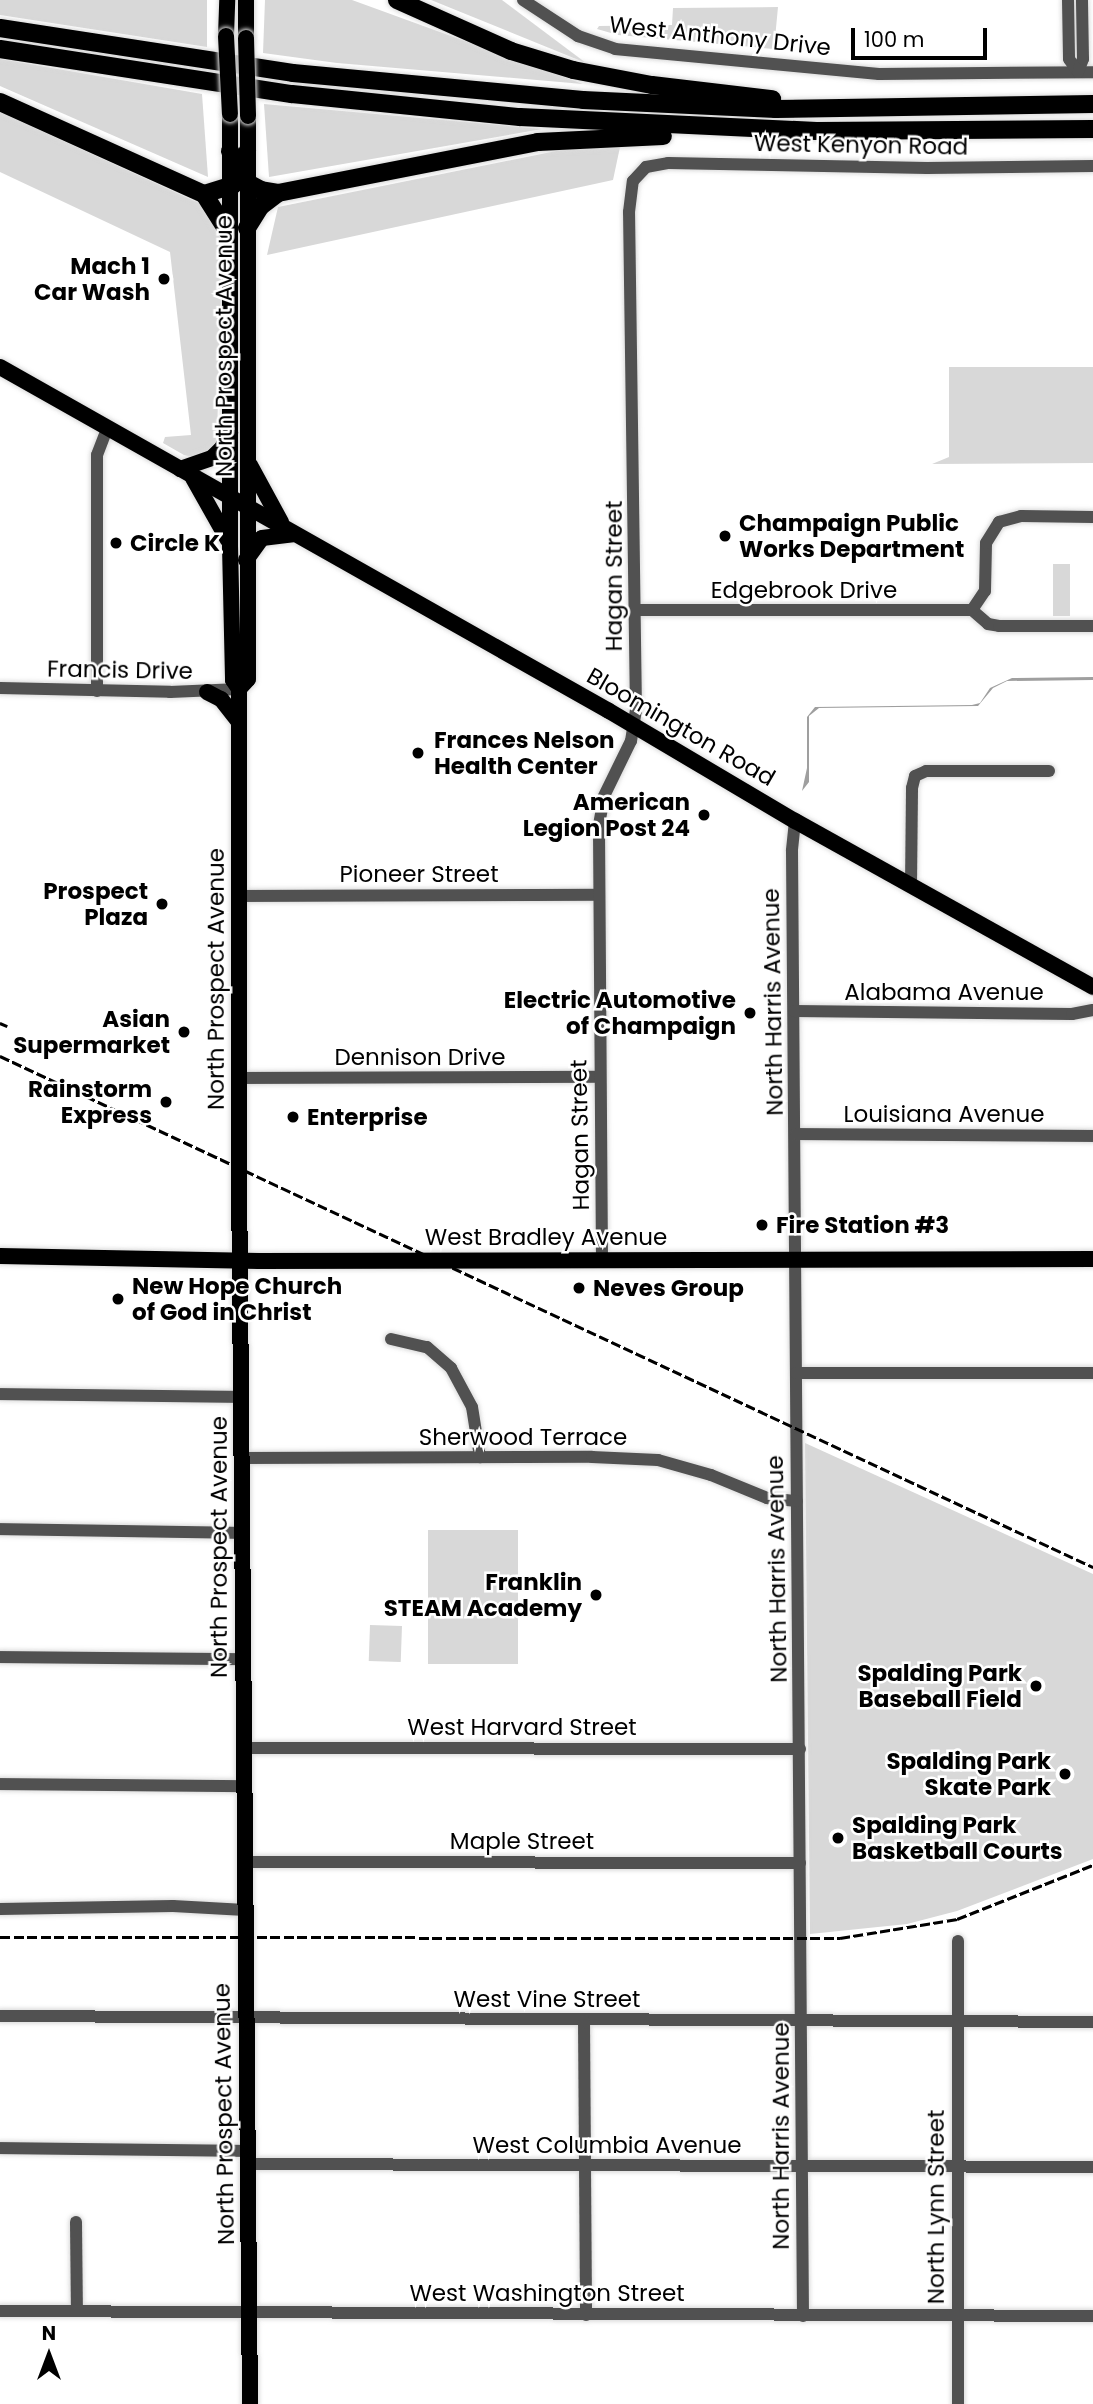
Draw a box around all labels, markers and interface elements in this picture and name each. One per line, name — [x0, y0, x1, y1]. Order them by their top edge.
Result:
street label: West Anthony Drive — [608, 11, 832, 61]
scale bar — [855, 14, 992, 58]
text: 100 m — [864, 25, 924, 54]
street label: West Kenyon Road — [754, 129, 968, 161]
street label: North Prospect Avenue — [210, 215, 238, 477]
place label: Mach 1 Car Wash — [34, 252, 150, 306]
marker: Mach 1 Car Wash — [156, 271, 172, 287]
street label: Hagan Street — [600, 501, 628, 651]
place label: Champaign Public Works Department — [739, 509, 964, 563]
marker: Champaign Public Works Department — [717, 528, 733, 544]
place label: Circle K — [130, 529, 220, 557]
marker: Circle K — [108, 535, 124, 551]
street label: Edgebrook Drive — [711, 576, 897, 604]
street label: Francis Drive — [47, 655, 193, 685]
street label: Bloomington Road — [582, 662, 780, 792]
place label: Frances Nelson Health Center — [434, 726, 615, 780]
marker: Frances Nelson Health Center — [408, 743, 428, 763]
place label: American Legion Post 24 — [523, 788, 690, 842]
marker: American Legion Post 24 — [696, 807, 712, 823]
street label: North Prospect Avenue — [202, 848, 230, 1110]
street label: Pioneer Street — [340, 860, 498, 888]
place label: Prospect Plaza — [43, 877, 148, 931]
street label: North Harris Avenue — [757, 888, 789, 1116]
marker: Prospect Plaza — [154, 896, 170, 912]
street label: Alabama Avenue — [844, 978, 1044, 1006]
place label: Electric Automotive of Champaign — [504, 986, 736, 1040]
place label: Asian Supermarket — [13, 1005, 170, 1059]
marker: Electric Automotive of Champaign — [742, 1005, 758, 1021]
marker: Asian Supermarket — [176, 1024, 192, 1040]
street label: Dennison Drive — [335, 1043, 505, 1071]
street label: Hagan Street — [565, 1059, 595, 1211]
place label: Rainstorm Express — [28, 1075, 152, 1129]
marker: Rainstorm Express — [158, 1094, 174, 1110]
street label: Louisiana Avenue — [843, 1100, 1045, 1128]
place label: Enterprise — [307, 1103, 428, 1131]
marker: Enterprise — [285, 1109, 301, 1125]
place label: Fire Station #3 — [776, 1211, 949, 1239]
marker: Fire Station #3 — [754, 1217, 770, 1233]
street label: West Bradley Avenue — [425, 1223, 667, 1251]
place label: New Hope Church of God in Christ — [132, 1272, 342, 1326]
place label: Neves Group — [593, 1274, 744, 1302]
marker: Neves Group — [571, 1280, 587, 1296]
marker: New Hope Church of God in Christ — [110, 1291, 126, 1307]
street label: North Prospect Avenue — [205, 1416, 233, 1678]
street label: Sherwood Terrace — [419, 1423, 627, 1451]
street label: North Harris Avenue — [761, 1455, 793, 1683]
place label: Franklin STEAM Academy — [384, 1568, 582, 1622]
marker: Franklin STEAM Academy — [588, 1587, 604, 1603]
place label: Spalding Park Baseball Field — [857, 1659, 1022, 1713]
marker: Spalding Park Baseball Field — [1028, 1678, 1044, 1694]
street label: West Harvard Street — [407, 1713, 637, 1741]
place label: Spalding Park Skate Park — [886, 1747, 1051, 1801]
marker: Spalding Park Skate Park — [1057, 1766, 1073, 1782]
place label: Spalding Park Basketball Courts — [852, 1811, 1063, 1865]
street label: Maple Street — [450, 1827, 594, 1855]
marker: Spalding Park Basketball Courts — [830, 1830, 846, 1846]
street label: North Prospect Avenue — [208, 1983, 240, 2245]
street label: West Vine Street — [454, 1985, 640, 2013]
street label: North Harris Avenue — [767, 2022, 795, 2250]
street label: North Lynn Street — [922, 2110, 950, 2304]
street label: West Columbia Avenue — [472, 2131, 742, 2159]
street label: West Washington Street — [409, 2279, 685, 2307]
north arrow — [14, 2320, 84, 2390]
text: N — [42, 2320, 56, 2347]

